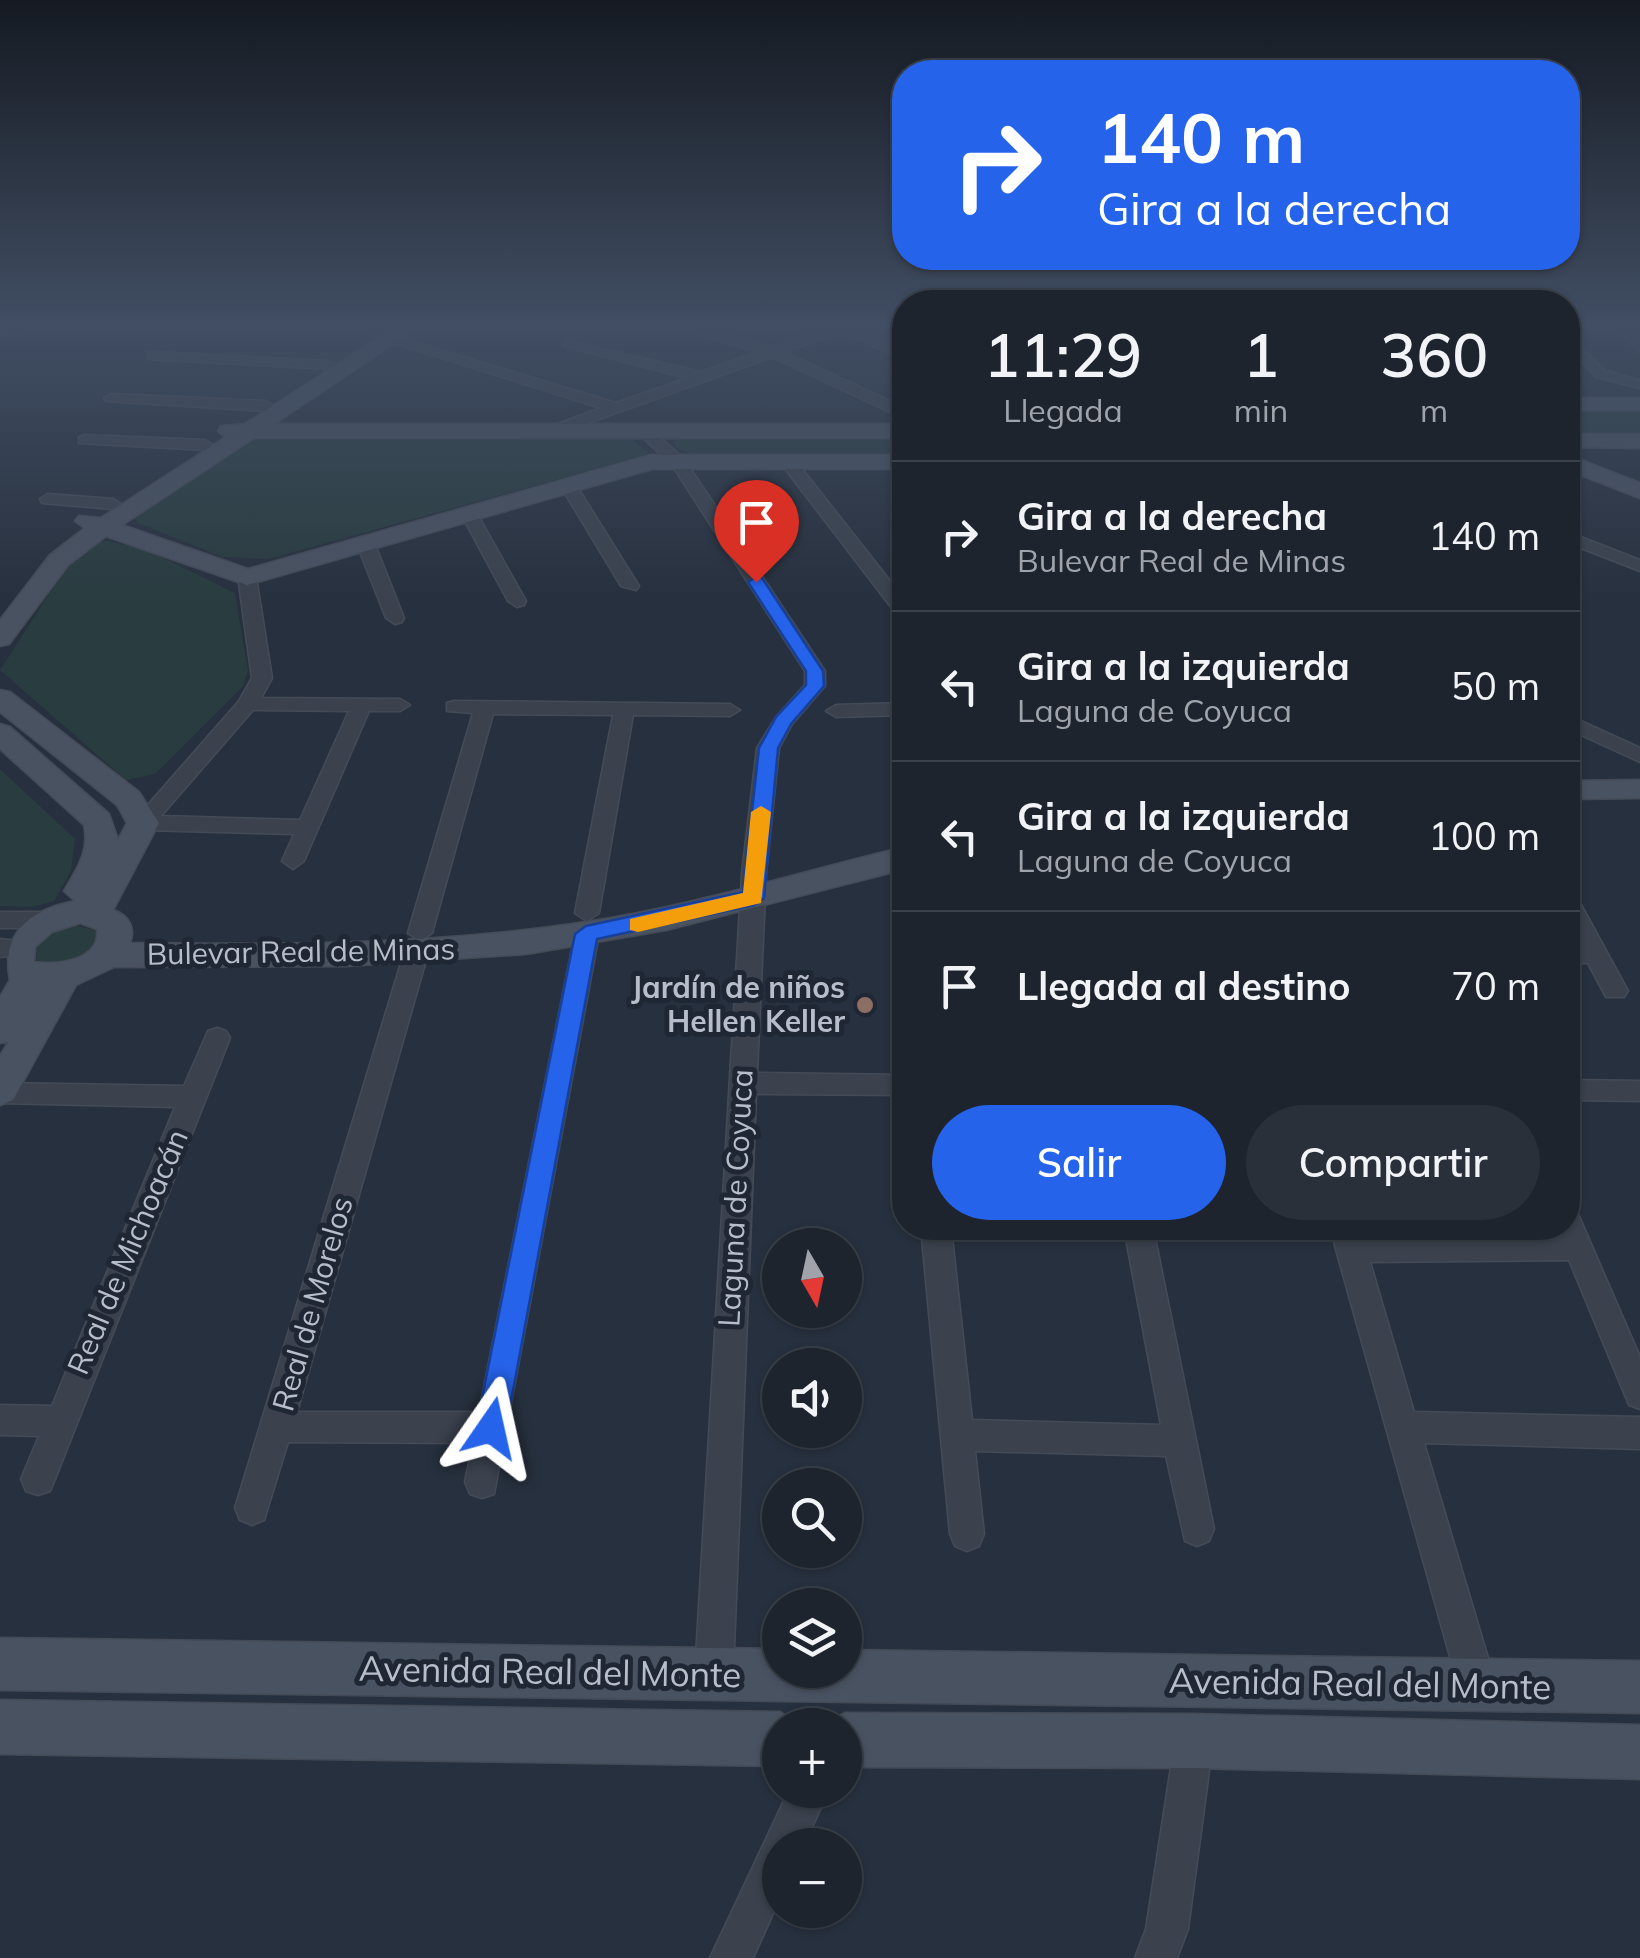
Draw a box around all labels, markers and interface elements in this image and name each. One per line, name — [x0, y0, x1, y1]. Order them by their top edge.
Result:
text: 140 m — [1097, 93, 1305, 181]
icon: right — [932, 100, 1062, 230]
text: Gira a la derecha — [1097, 180, 1451, 236]
text: 11:29 — [984, 317, 1142, 392]
text: 1 — [1243, 317, 1279, 392]
text: 360 — [1380, 317, 1488, 392]
text: Llegada — [1003, 390, 1123, 430]
text: min — [1234, 390, 1288, 430]
text: m — [1420, 390, 1448, 430]
pin — [714, 480, 799, 583]
text: Gira a la derecha — [1017, 492, 1327, 540]
icon: arrive — [729, 495, 784, 550]
icon: right — [932, 509, 987, 564]
text: 140 m — [1428, 512, 1540, 560]
text: Bulevar Real de Minas — [1017, 540, 1346, 580]
text: Gira a la izquierda — [1017, 642, 1350, 690]
icon: left — [932, 659, 987, 714]
text: 50 m — [1451, 662, 1540, 710]
text: Laguna de Coyuca — [1017, 690, 1292, 730]
text: Gira a la izquierda — [1017, 792, 1350, 840]
icon: left — [932, 809, 987, 864]
text: 100 m — [1428, 812, 1540, 860]
text: Laguna de Coyuca — [1017, 840, 1292, 880]
street label: Bulevar Real de Minas — [146, 929, 456, 973]
icon: arrive — [932, 959, 987, 1014]
text: Llegada al destino — [1017, 962, 1351, 1010]
text: 70 m — [1451, 962, 1540, 1010]
place label: Jardín de niños Hellen Keller — [631, 968, 845, 1040]
marker: Jardín de niños Hellen Keller — [854, 994, 876, 1016]
street label: Laguna de Coyuca — [709, 1068, 761, 1328]
button: Salir — [932, 1105, 1226, 1220]
button: Compartir — [1246, 1105, 1540, 1220]
street label: Real de Michoacán — [58, 1123, 196, 1380]
street label: Real de Morelos — [263, 1192, 361, 1415]
north arrow — [762, 1228, 862, 1328]
map controls — [762, 1228, 862, 1928]
button: sound — [762, 1348, 862, 1448]
position arrow — [439, 1376, 543, 1480]
button: search — [762, 1468, 862, 1568]
button: layers — [762, 1588, 862, 1688]
street label: Avenida Real del Monte — [358, 1646, 742, 1696]
street label: Avenida Real del Monte — [1168, 1658, 1552, 1708]
button: + — [762, 1708, 862, 1808]
button: − — [762, 1828, 862, 1928]

